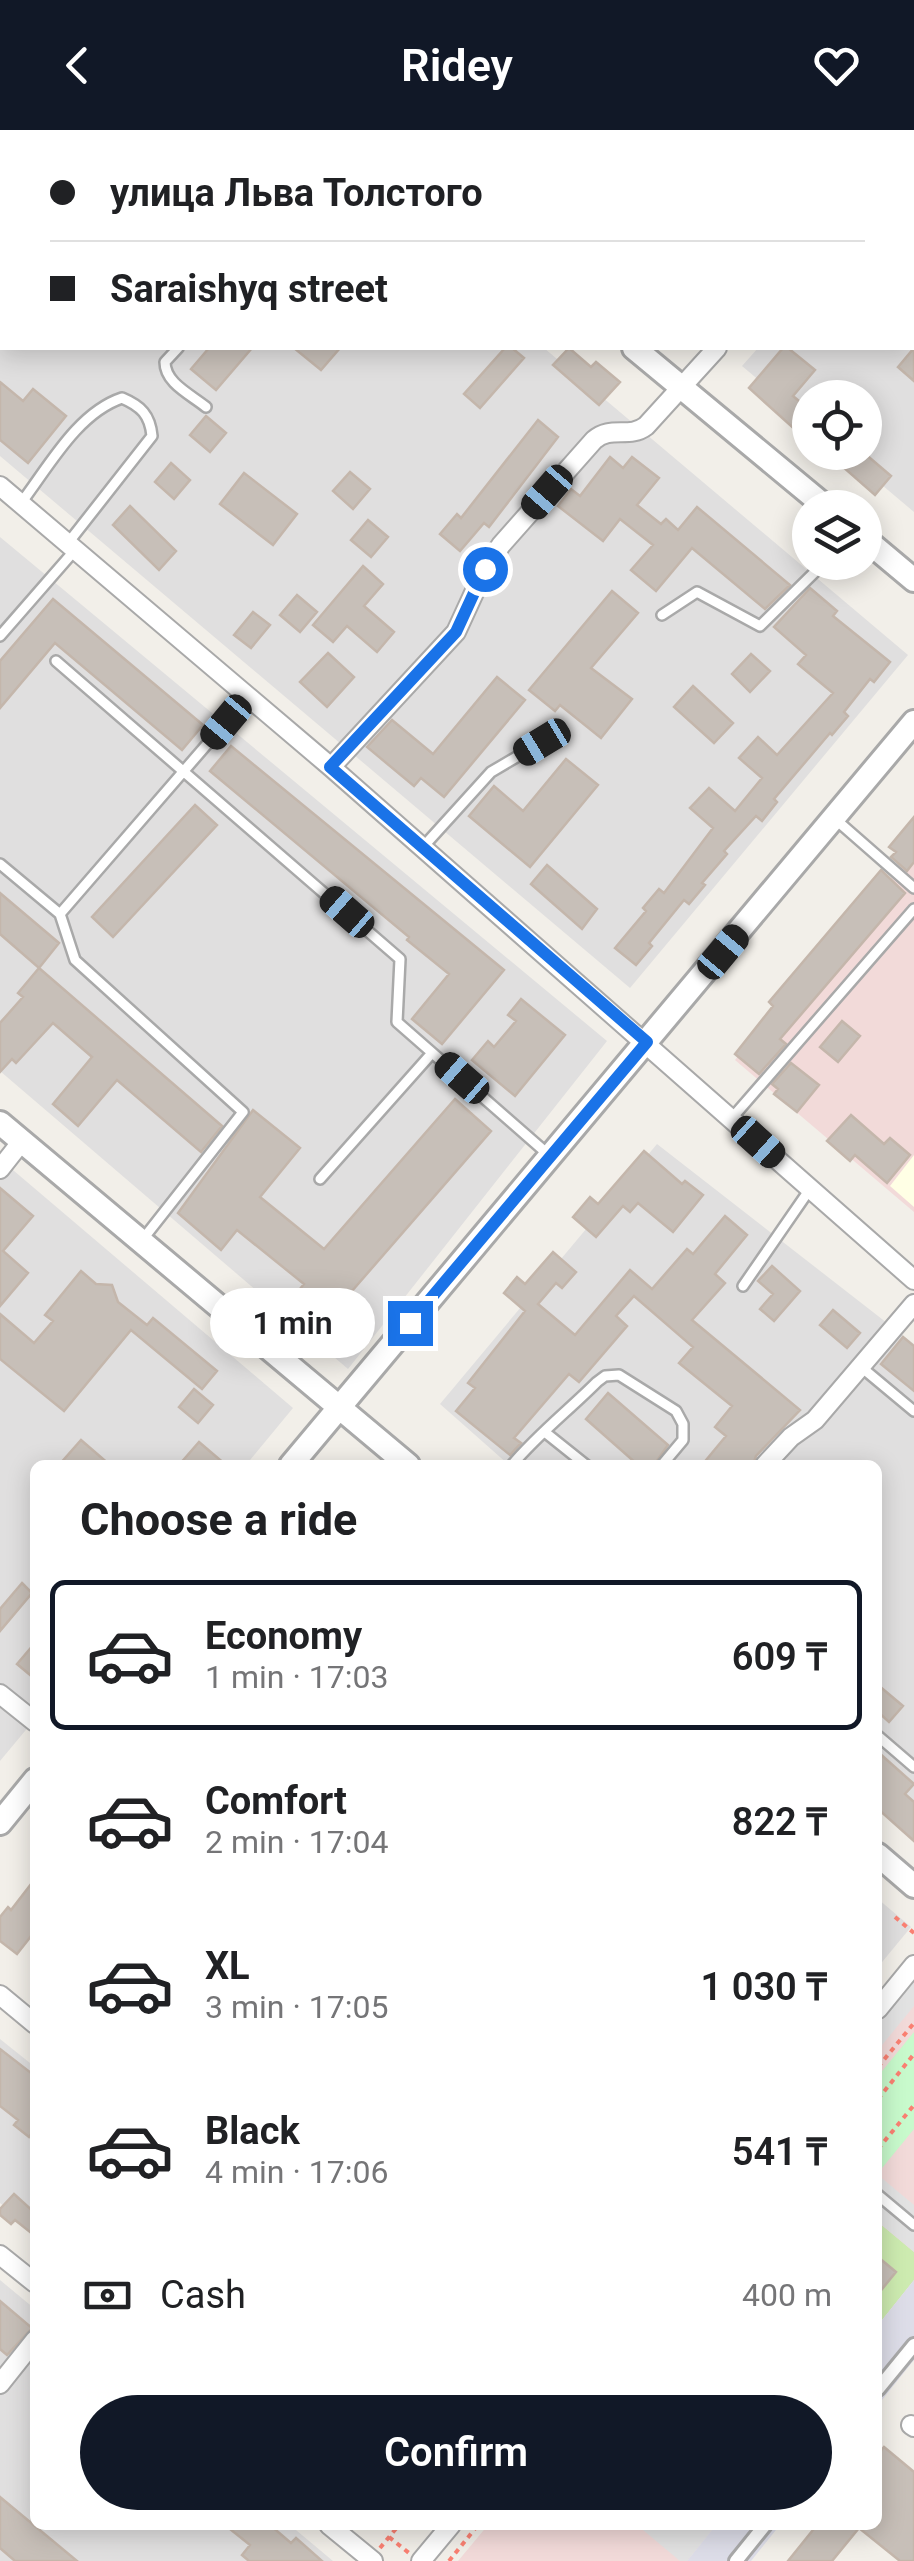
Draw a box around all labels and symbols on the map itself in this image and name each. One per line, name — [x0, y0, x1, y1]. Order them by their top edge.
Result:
car — [516, 460, 578, 524]
route start — [463, 547, 508, 592]
car — [195, 689, 257, 755]
car — [509, 714, 575, 770]
car — [315, 881, 379, 943]
car — [692, 919, 754, 985]
car — [430, 1047, 494, 1109]
car — [726, 1111, 790, 1173]
callout: 1 min — [210, 1288, 375, 1358]
route end — [388, 1301, 433, 1346]

